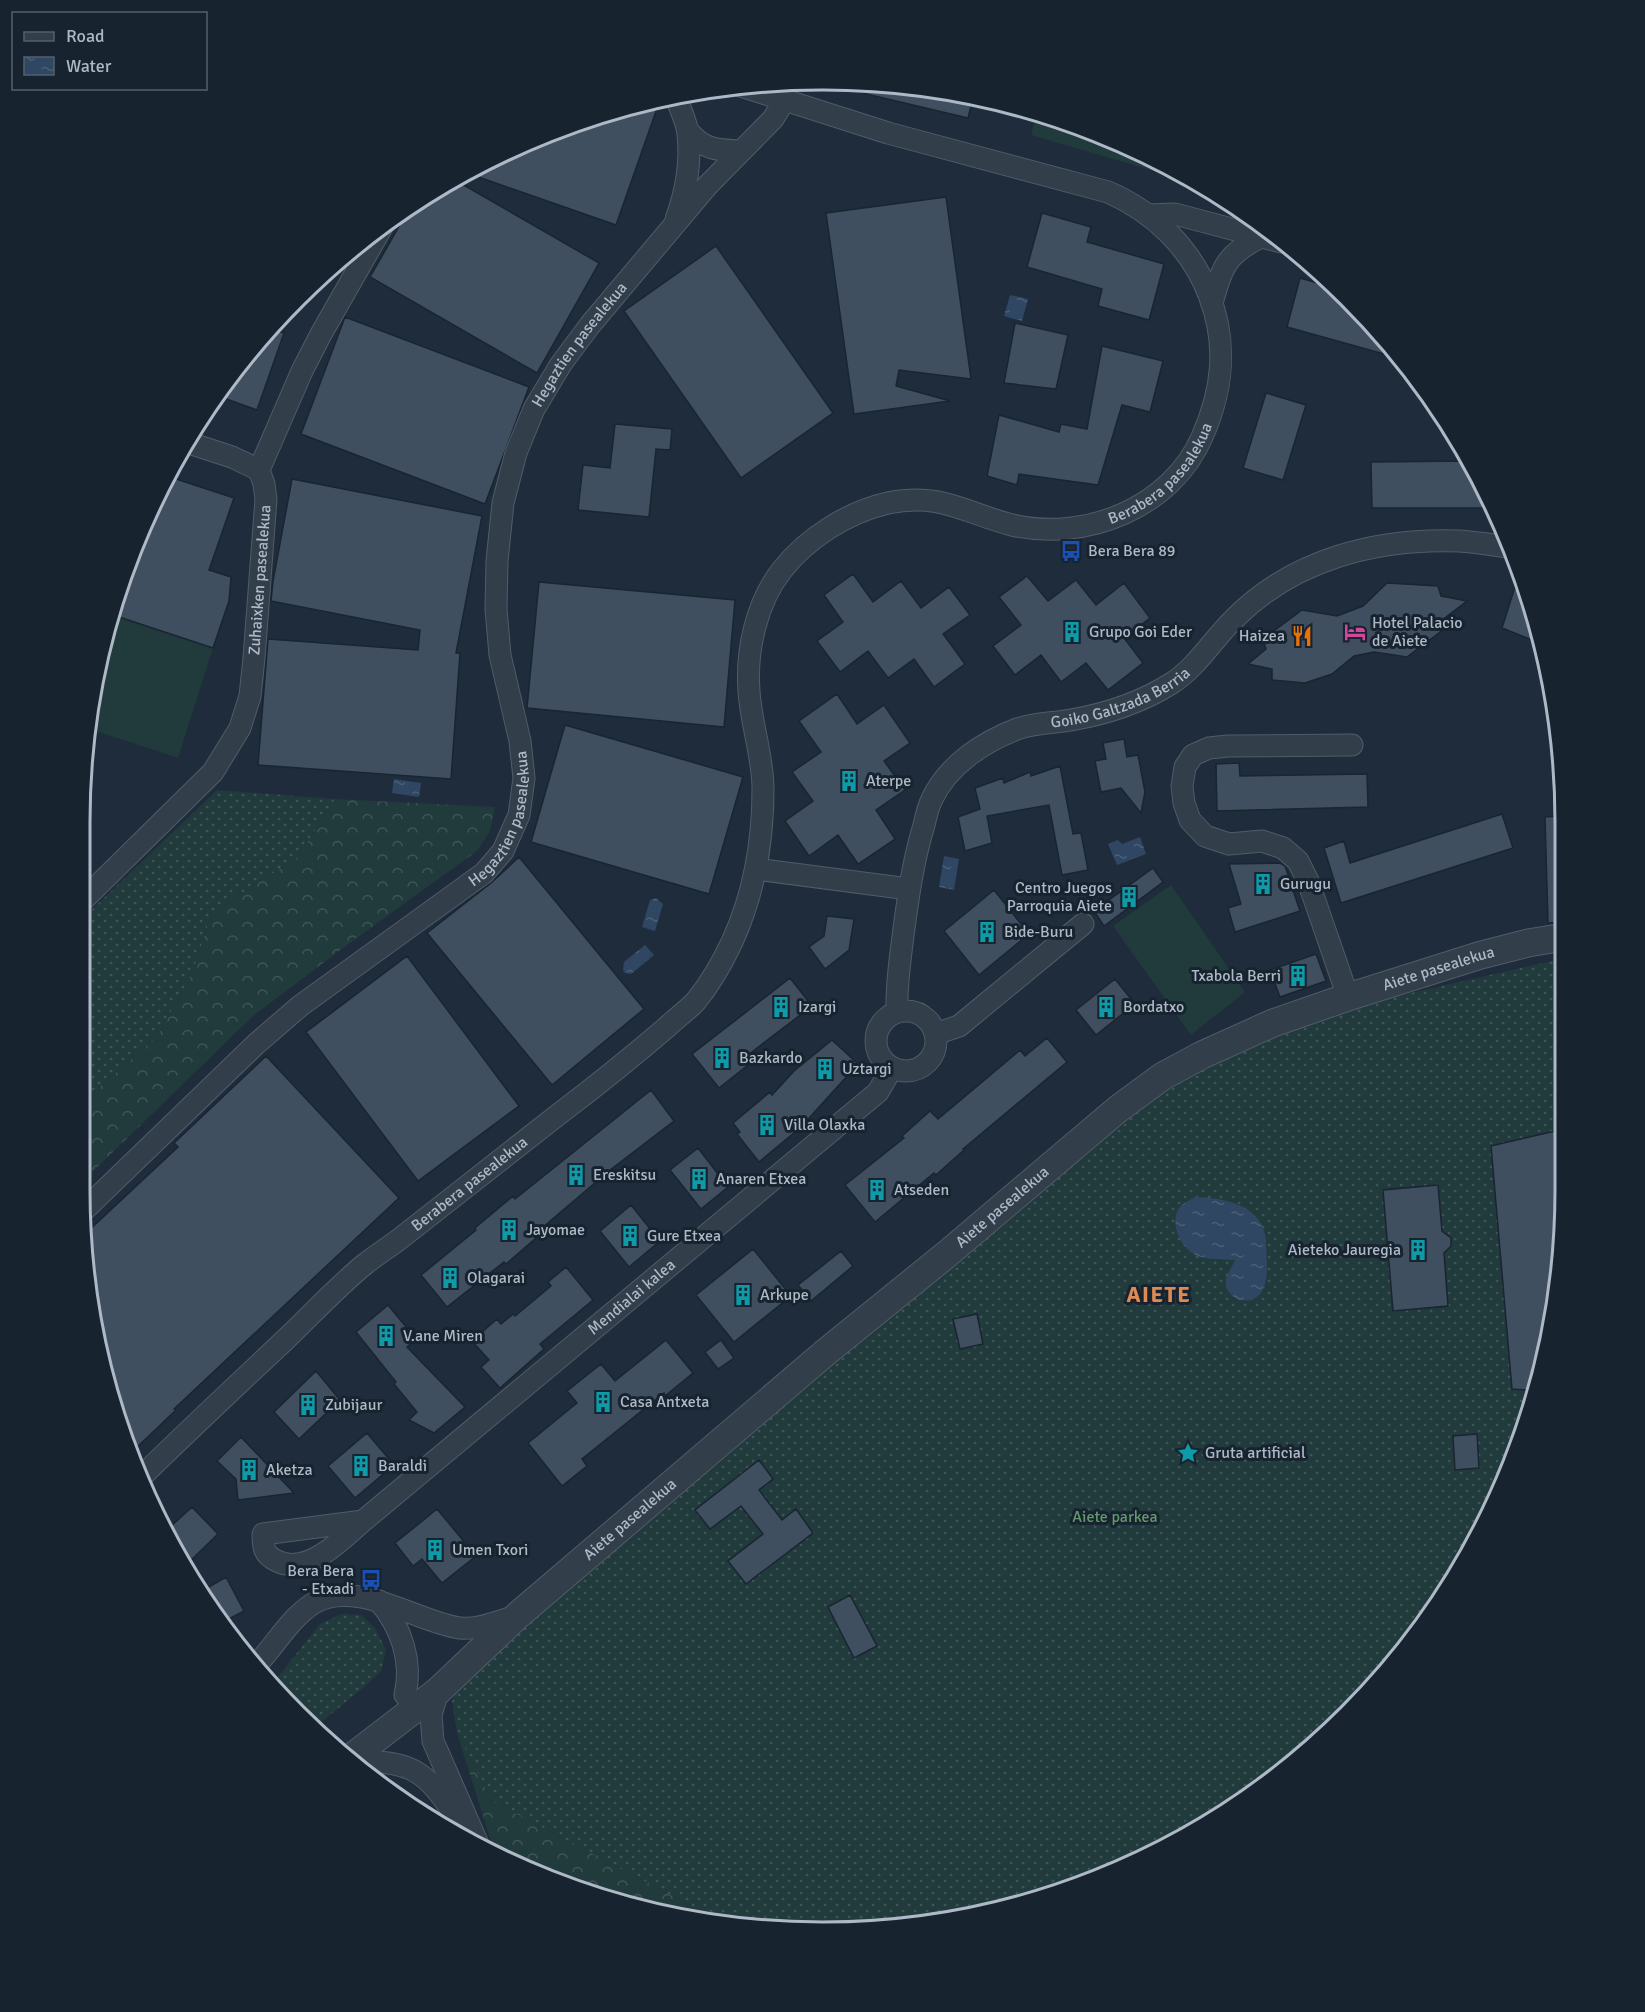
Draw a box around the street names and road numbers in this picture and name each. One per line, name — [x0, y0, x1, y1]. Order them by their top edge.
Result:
street label: Hegaztien pasealekua — [527, 278, 632, 411]
street label: Berabera pasealekua — [1105, 420, 1217, 529]
street label: Zuhaixken pasealekua — [244, 504, 276, 656]
street label: Goiko Galtzada Berria — [1050, 663, 1194, 733]
street label: Hegaztien pasealekua — [464, 750, 534, 891]
street label: Aiete pasealekua — [1380, 942, 1497, 995]
street label: Berabera pasealekua — [407, 1132, 532, 1236]
street label: Aiete pasealekua — [952, 1162, 1053, 1252]
street label: Mendialai kalea — [584, 1255, 680, 1339]
street label: Aiete pasealekua — [579, 1474, 681, 1565]

